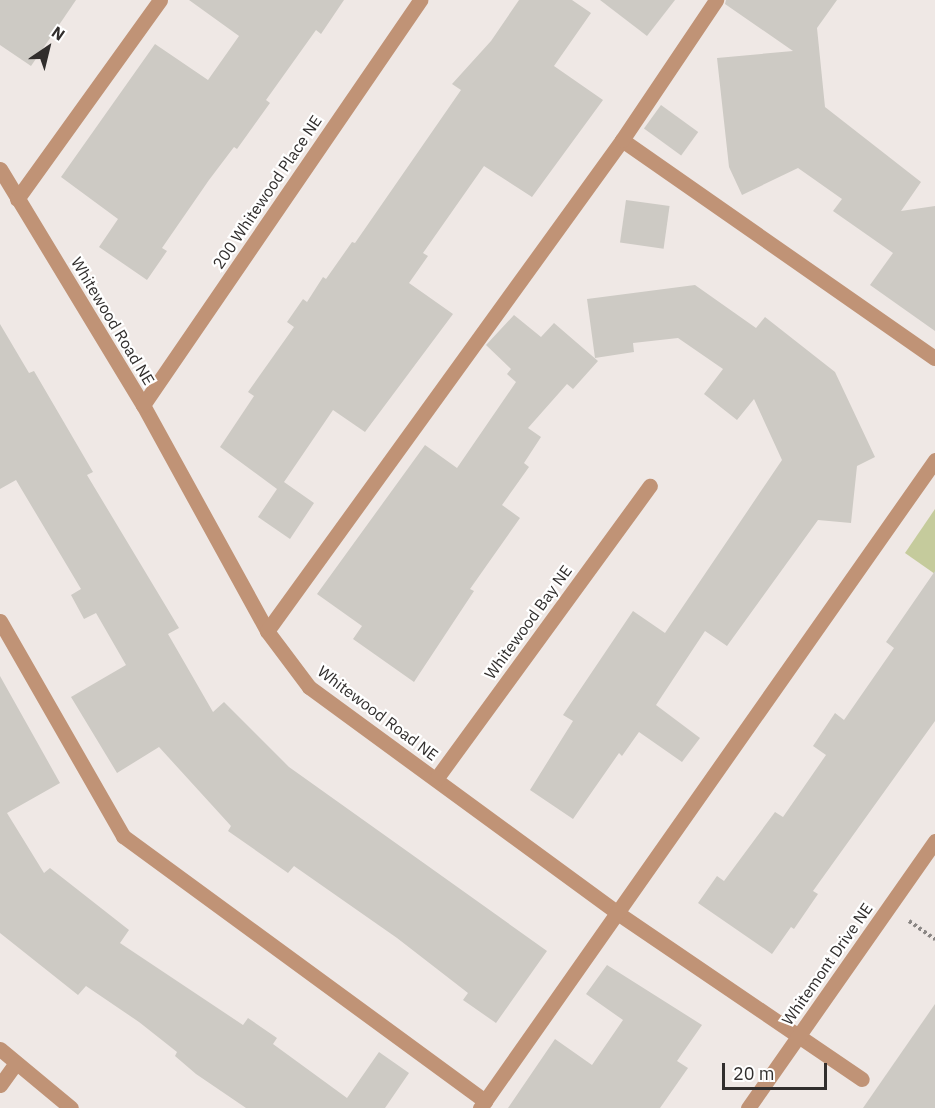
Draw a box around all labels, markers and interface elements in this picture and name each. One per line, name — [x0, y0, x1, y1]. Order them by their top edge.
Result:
north arrow — [18, 18, 78, 78]
text: N — [48, 22, 69, 45]
street label: 200 Whitewood Place NE — [208, 112, 326, 272]
street label: Whitewood Road NE — [67, 253, 159, 389]
street label: Whitewood Bay NE — [480, 561, 576, 683]
street label: Whitewood Road NE — [314, 661, 442, 765]
street label: Whitemont Drive NE — [778, 899, 876, 1029]
scale bar — [725, 1051, 830, 1089]
text: 20 m — [733, 1062, 775, 1085]

